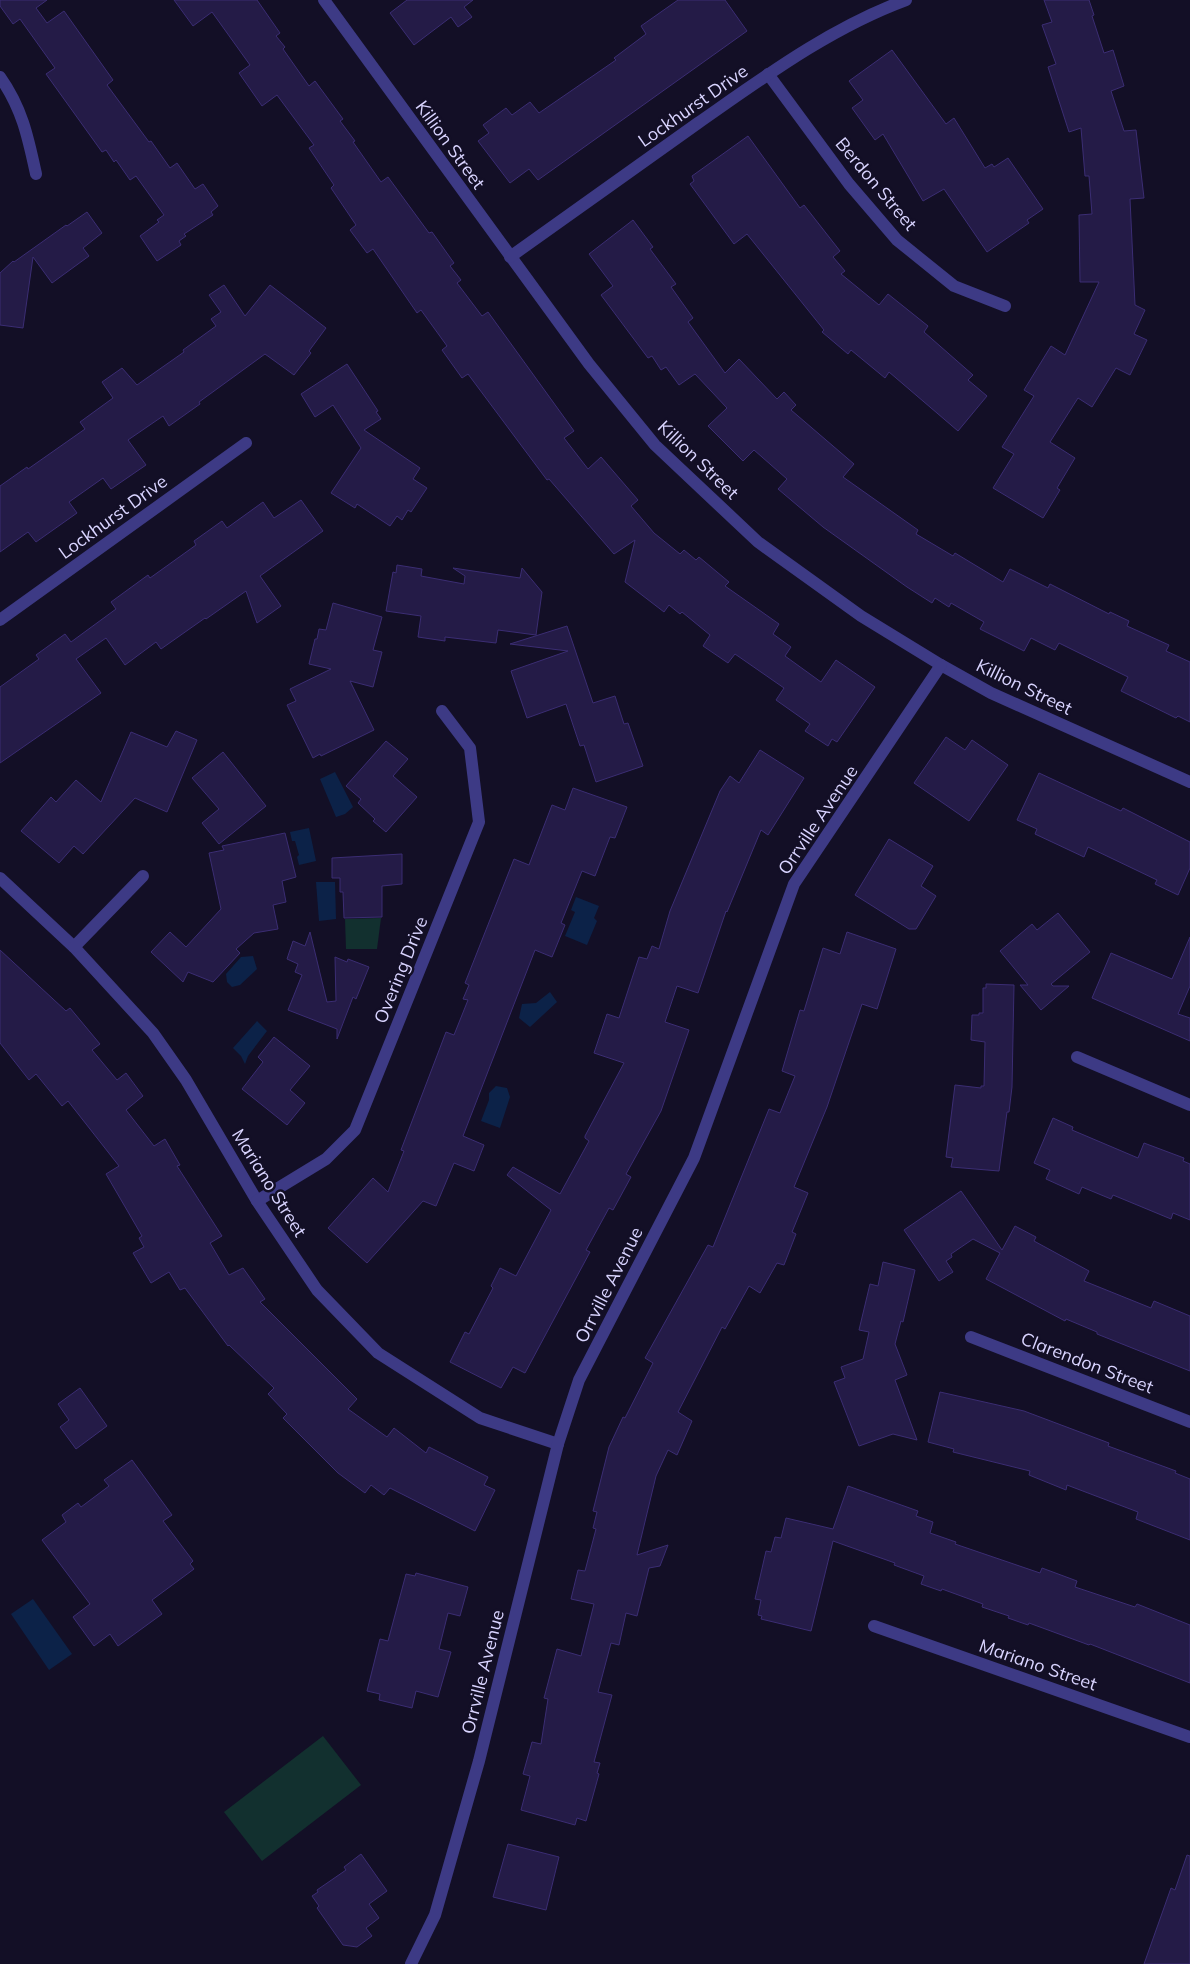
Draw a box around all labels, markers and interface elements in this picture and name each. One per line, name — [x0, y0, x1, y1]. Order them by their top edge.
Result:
street label: Lockhurst Drive — [633, 59, 752, 152]
street label: Killion Street — [411, 96, 490, 193]
street label: Berdon Street — [831, 132, 922, 235]
street label: Killion Street — [653, 415, 744, 504]
street label: Lockhurst Drive — [54, 469, 172, 564]
street label: Killion Street — [973, 653, 1076, 720]
street label: Orrville Avenue — [773, 761, 863, 879]
street label: Overing Drive — [369, 913, 432, 1027]
street label: Mariano Street — [227, 1124, 312, 1241]
street label: Orrville Avenue — [569, 1223, 648, 1347]
street label: Clarendon Street — [1018, 1327, 1157, 1398]
street label: Orrville Avenue — [456, 1607, 509, 1736]
street label: Mariano Street — [976, 1634, 1100, 1695]

